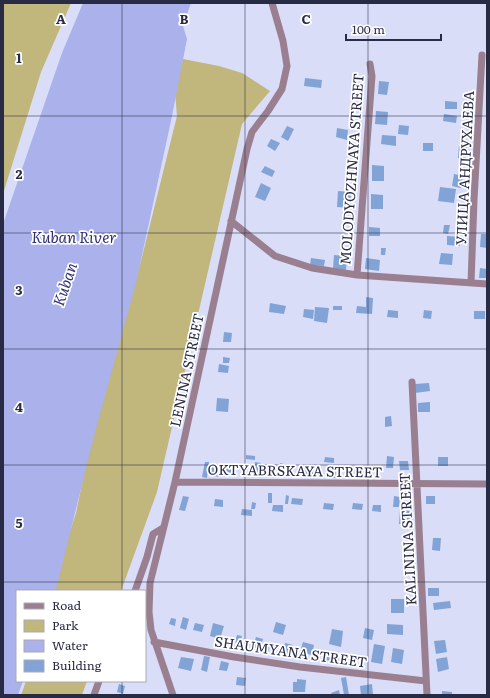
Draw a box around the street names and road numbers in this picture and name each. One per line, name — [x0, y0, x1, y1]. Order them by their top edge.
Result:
street label: MOLODYOZHNAYA STREET — [334, 72, 368, 266]
street label: УЛИЦА АНДРУХАЕВА — [450, 90, 478, 246]
street label: LENINA STREET — [164, 311, 208, 429]
street label: OKTYABRSKAYA STREET — [207, 458, 383, 482]
street label: KALININA STREET — [394, 472, 420, 606]
street label: SHAUMYANA STREET — [213, 630, 369, 672]

